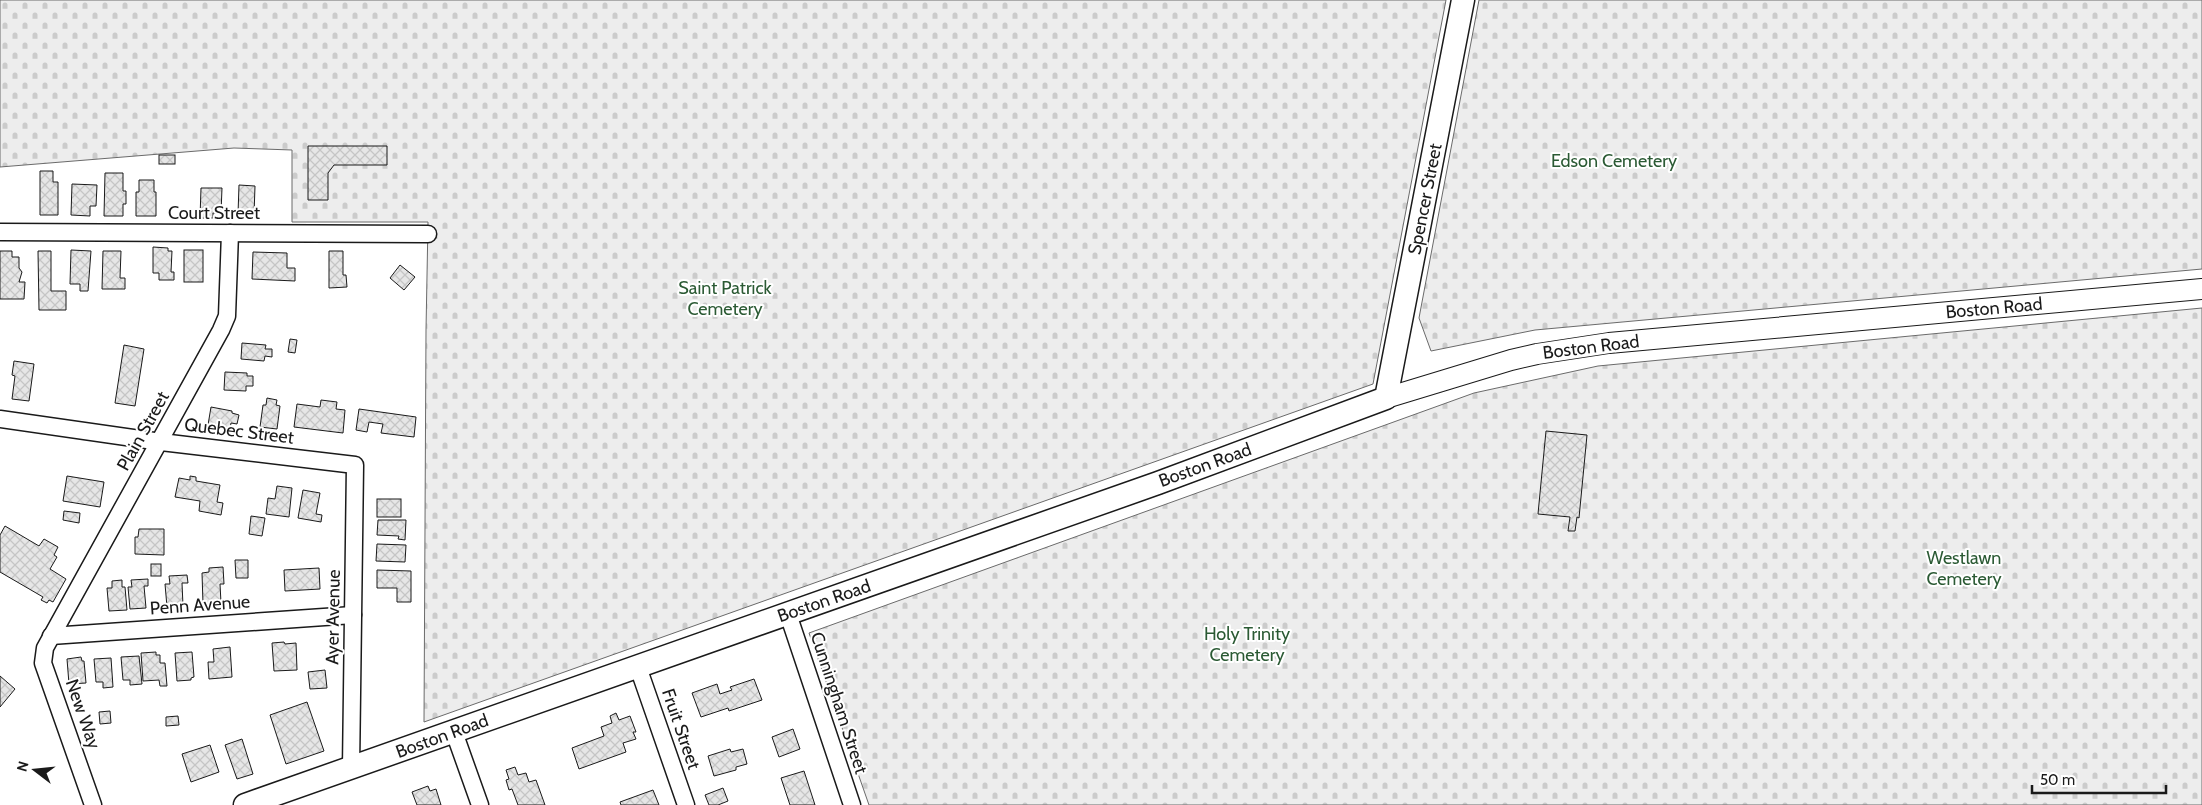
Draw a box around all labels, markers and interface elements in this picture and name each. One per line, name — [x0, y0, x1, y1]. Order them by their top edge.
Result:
street label: Spencer Street — [1403, 141, 1447, 257]
park label: Edson Cemetery — [1551, 150, 1677, 172]
street label: Court Street — [168, 202, 260, 224]
park label: Saint Patrick Cemetery — [678, 277, 773, 320]
street label: Boston Road — [1945, 293, 2043, 323]
street label: Boston Road — [1541, 330, 1641, 364]
street label: Plain Street — [112, 387, 174, 475]
street label: Quebec Street — [183, 413, 295, 449]
street label: Boston Road — [1156, 438, 1254, 492]
park label: Westlawn Cemetery — [1926, 547, 2002, 590]
street label: Ayer Avenue — [321, 569, 345, 665]
street label: Boston Road — [774, 575, 874, 627]
street label: Penn Avenue — [149, 591, 251, 619]
park label: Holy Trinity Cemetery — [1204, 623, 1290, 666]
street label: Cunningham Street — [806, 629, 872, 777]
street label: New Way — [61, 676, 105, 752]
street label: Fruit Street — [657, 686, 705, 772]
street label: Boston Road — [393, 709, 491, 763]
north arrow — [10, 745, 60, 795]
text: N — [12, 759, 33, 774]
scale bar — [2032, 762, 2166, 794]
text: 50 m — [2040, 771, 2075, 789]

